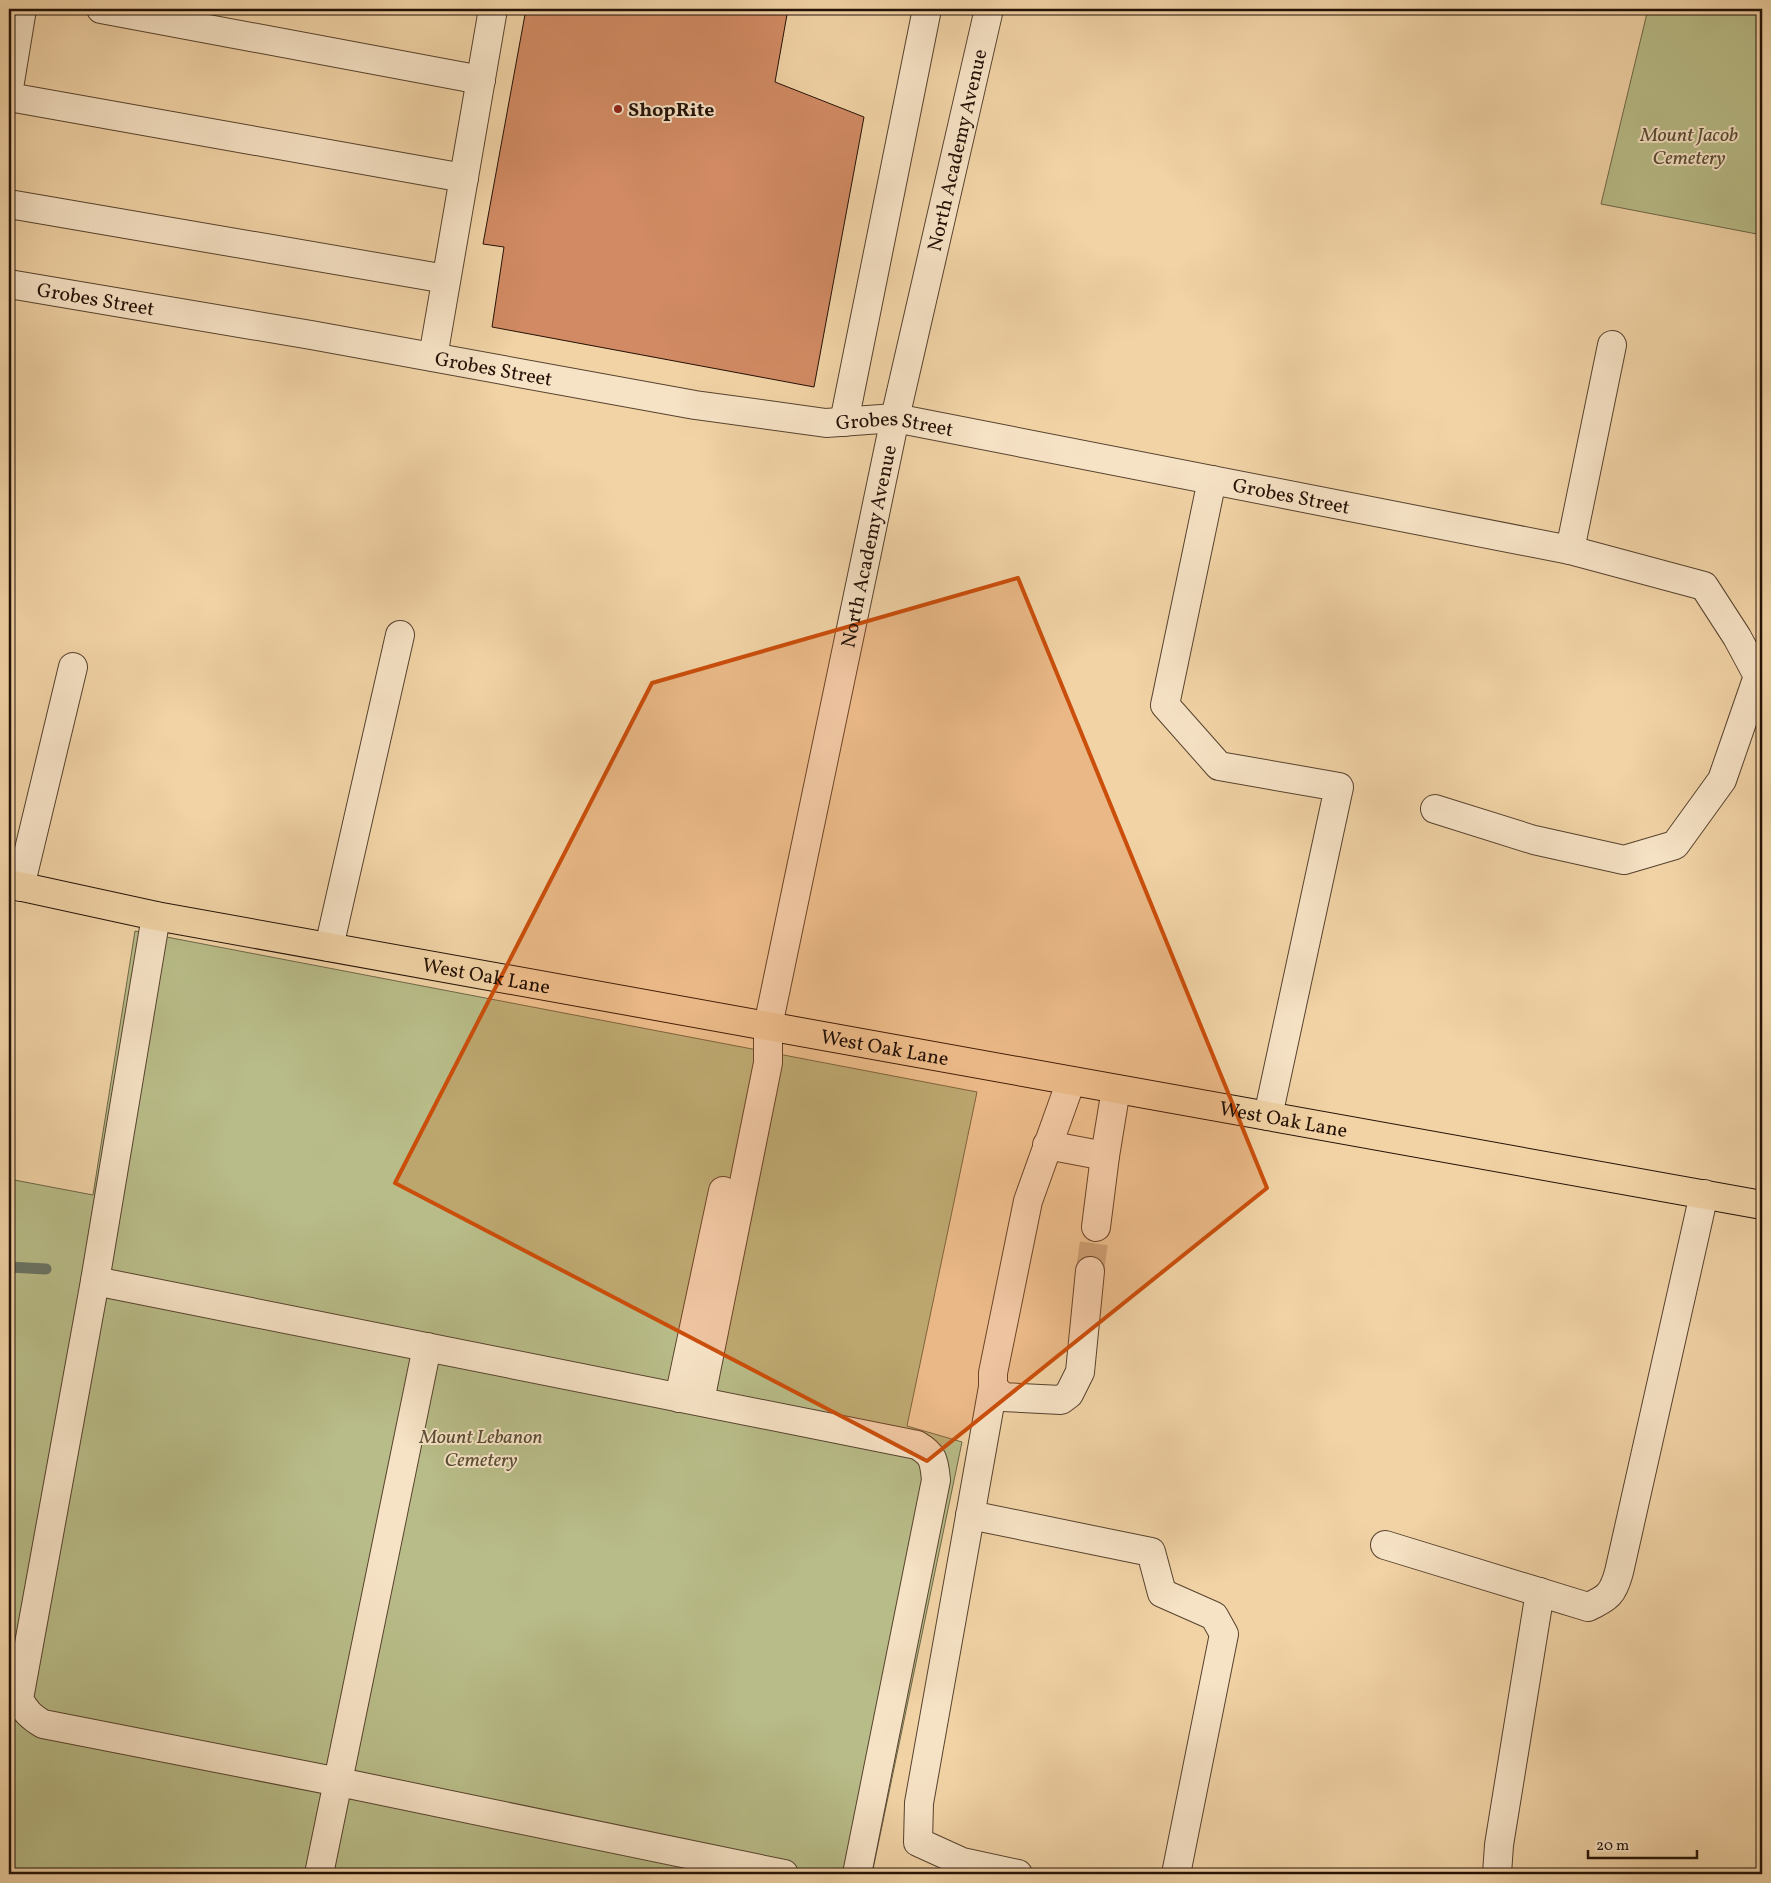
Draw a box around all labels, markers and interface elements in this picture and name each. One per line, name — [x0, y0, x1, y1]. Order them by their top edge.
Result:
street label: North Academy Avenue — [922, 46, 995, 254]
place label: ShopRite — [628, 97, 714, 125]
marker: ShopRite — [612, 103, 624, 115]
park label: Mount Jacob Cemetery — [1639, 122, 1738, 173]
street label: Grobes Street — [34, 277, 156, 324]
street label: Grobes Street — [432, 346, 554, 395]
street label: Grobes Street — [835, 406, 956, 445]
street label: North Academy Avenue — [835, 442, 905, 651]
street label: Grobes Street — [1230, 472, 1352, 523]
street label: West Oak Lane — [420, 952, 552, 1003]
street label: West Oak Lane — [818, 1024, 951, 1074]
street label: West Oak Lane — [1217, 1096, 1349, 1146]
park label: Mount Lebanon Cemetery — [418, 1424, 543, 1475]
scale bar — [1588, 1828, 1697, 1860]
text: 20 m — [1596, 1836, 1629, 1857]

